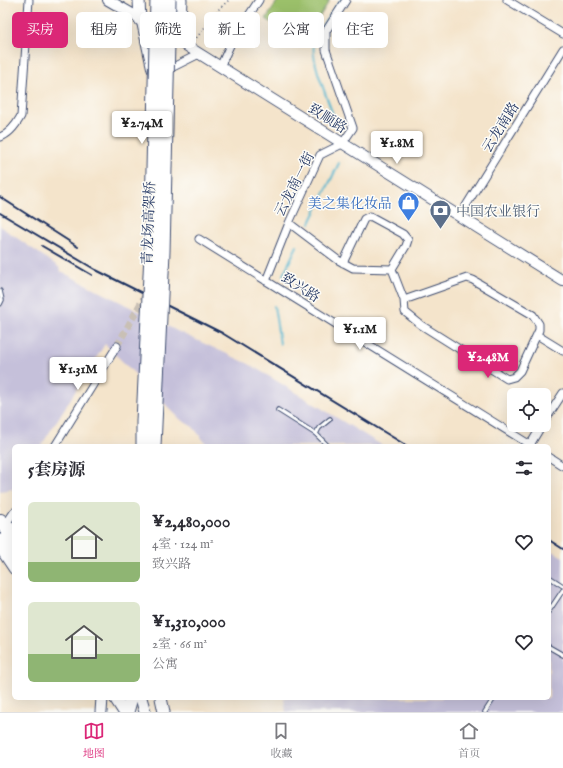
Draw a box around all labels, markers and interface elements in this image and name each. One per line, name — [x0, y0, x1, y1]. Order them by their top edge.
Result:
chip: 买房 — [12, 12, 68, 48]
chip: 租房 — [76, 12, 132, 48]
chip: 筛选 — [140, 12, 196, 48]
chip: 新上 — [204, 12, 260, 48]
chip: 公寓 — [268, 12, 324, 48]
chip: 住宅 — [332, 12, 388, 48]
street label: 云龙南路 — [478, 99, 523, 156]
street label: 致顺路 — [305, 100, 350, 138]
pin: ¥2.74M — [109, 111, 175, 145]
text: ¥2.74M — [121, 115, 163, 132]
pin: ¥1.8M — [369, 131, 425, 165]
text: ¥1.8M — [380, 135, 414, 152]
street label: 云龙南一街 — [271, 149, 319, 220]
street label: 青龙场高架桥 — [139, 181, 159, 265]
shop icon: 美之集化妆品 — [395, 190, 421, 223]
place label: 美之集化妆品 — [308, 195, 392, 213]
bank icon: 中国农业银行 — [428, 198, 454, 231]
place label: 中国农业银行 — [456, 203, 540, 221]
street label: 致兴路 — [278, 269, 323, 307]
pin: ¥1.1M — [332, 317, 388, 351]
text: ¥1.1M — [343, 321, 377, 338]
pin: ¥2.48M — [455, 345, 521, 379]
text: ¥2.48M — [467, 349, 509, 366]
pin: ¥1.31M — [45, 357, 111, 391]
text: ¥1.31M — [58, 361, 98, 378]
map controls — [507, 388, 551, 432]
button: locate — [507, 388, 551, 432]
icon: filters — [513, 457, 535, 479]
text: 5套房源 — [28, 460, 85, 481]
text: ¥2,480,000 — [152, 512, 230, 533]
icon: home — [60, 518, 108, 566]
icon: heart — [513, 531, 535, 553]
text: 4室 · 124 m² — [152, 536, 214, 553]
text: 致兴路 — [152, 556, 191, 573]
text: ¥1,310,000 — [152, 612, 226, 633]
icon: home — [60, 618, 108, 666]
icon: heart — [513, 631, 535, 653]
text: 2室 · 66 m² — [152, 636, 207, 653]
text: 公寓 — [152, 656, 178, 673]
tab: 地图 — [83, 720, 105, 761]
tab: 收藏 — [270, 720, 292, 761]
tab: 首页 — [458, 720, 480, 761]

